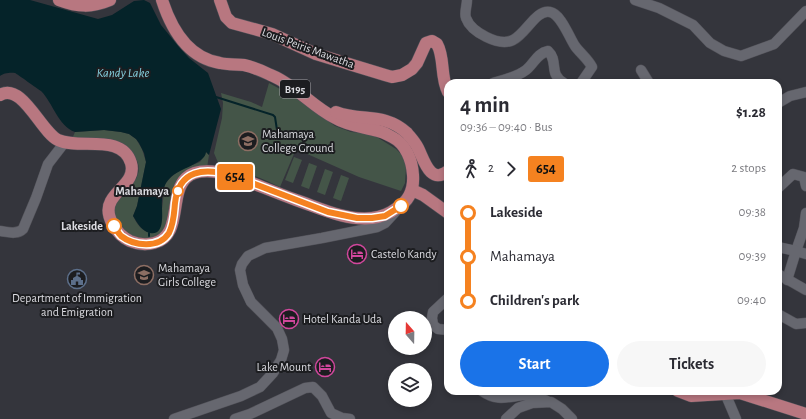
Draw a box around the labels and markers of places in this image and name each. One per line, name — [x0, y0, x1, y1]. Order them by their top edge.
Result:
place label: Mahamaya College Ground — [262, 128, 334, 154]
school or university icon: Mahamaya College Ground — [237, 130, 259, 152]
place label: Mahamaya — [115, 185, 169, 198]
marker: Mahamaya — [172, 185, 184, 197]
unlabelled marker — [393, 198, 409, 214]
marker: Lakeside — [106, 218, 122, 234]
place label: Lakeside — [61, 220, 103, 232]
hotel icon: Castelo Kandy — [346, 243, 368, 265]
place label: Castelo Kandy — [371, 248, 437, 261]
place label: Mahamaya Girls College — [158, 262, 216, 288]
school or university icon: Mahamaya Girls College — [133, 264, 155, 286]
public building icon: Department of Immigration and Emigration — [66, 268, 88, 290]
place label: Department of Immigration and Emigration — [12, 292, 142, 318]
hotel icon: Hotel Kanda Uda — [278, 308, 300, 330]
place label: Hotel Kanda Uda — [303, 313, 382, 325]
hotel icon: Lake Mount — [314, 356, 336, 378]
place label: Lake Mount — [257, 361, 311, 373]

